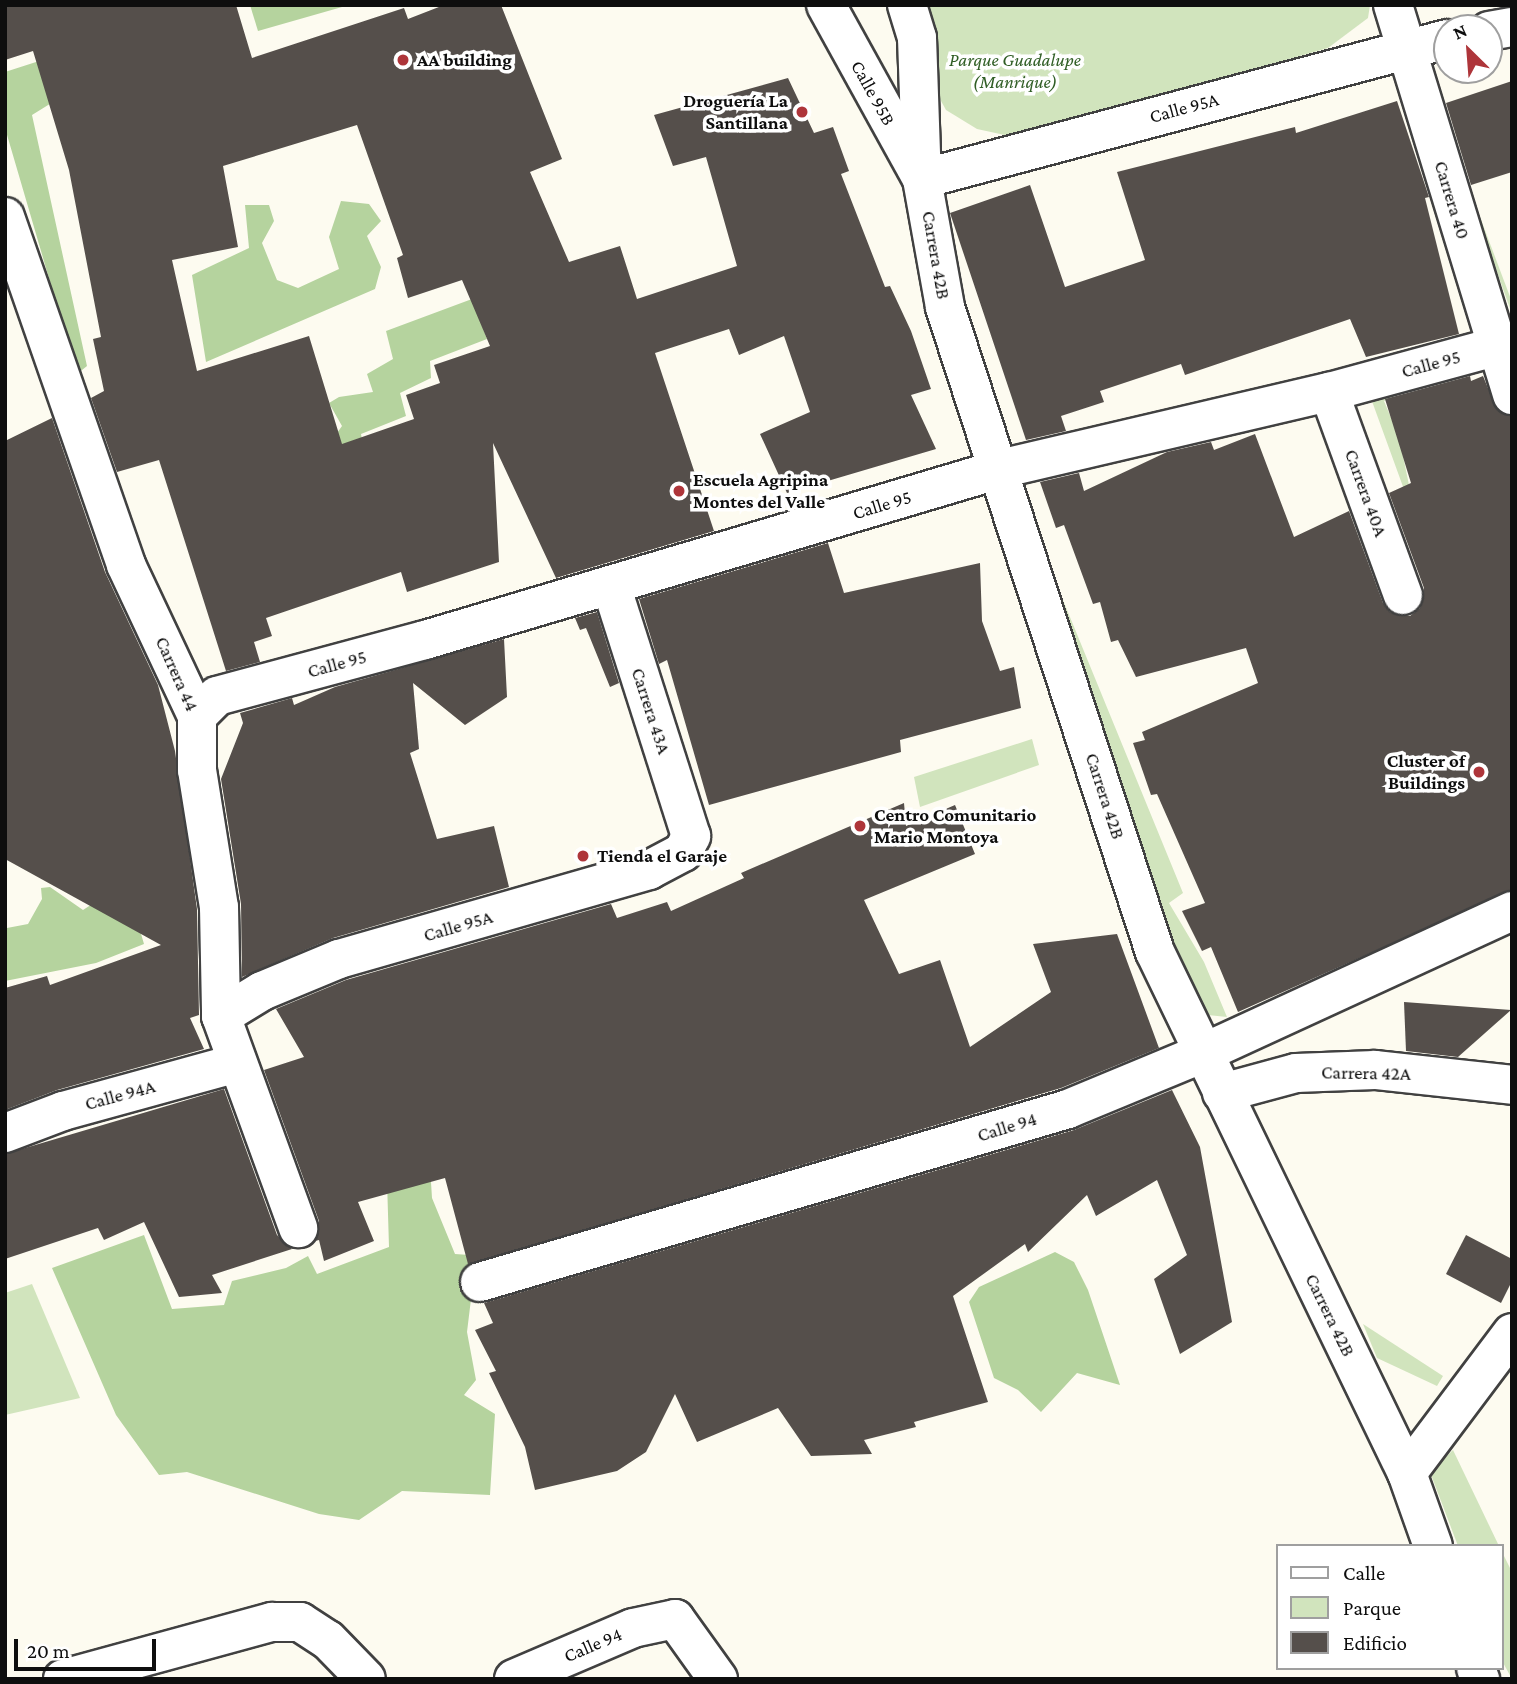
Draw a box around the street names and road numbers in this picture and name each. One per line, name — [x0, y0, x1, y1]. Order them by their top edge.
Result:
street label: Calle 95B — [846, 57, 900, 129]
street label: Calle 95A — [1147, 88, 1221, 128]
street label: Carrera 40 — [1429, 158, 1475, 242]
street label: Carrera 42B — [917, 209, 955, 301]
street label: Calle 95 — [1399, 345, 1463, 383]
street label: Carrera 40A — [1340, 446, 1392, 540]
street label: Calle 95 — [850, 485, 914, 525]
street label: Carrera 44 — [150, 633, 204, 715]
street label: Calle 95 — [305, 645, 369, 683]
street label: Carrera 43A — [626, 665, 676, 757]
street label: Carrera 42B — [1080, 750, 1130, 842]
street label: Calle 95A — [421, 905, 495, 947]
street label: Carrera 42A — [1321, 1061, 1411, 1085]
street label: Calle 94A — [82, 1075, 158, 1115]
street label: Calle 94 — [975, 1107, 1039, 1147]
street label: Carrera 42B — [1300, 1270, 1360, 1360]
street label: Calle 94 — [560, 1623, 626, 1667]

